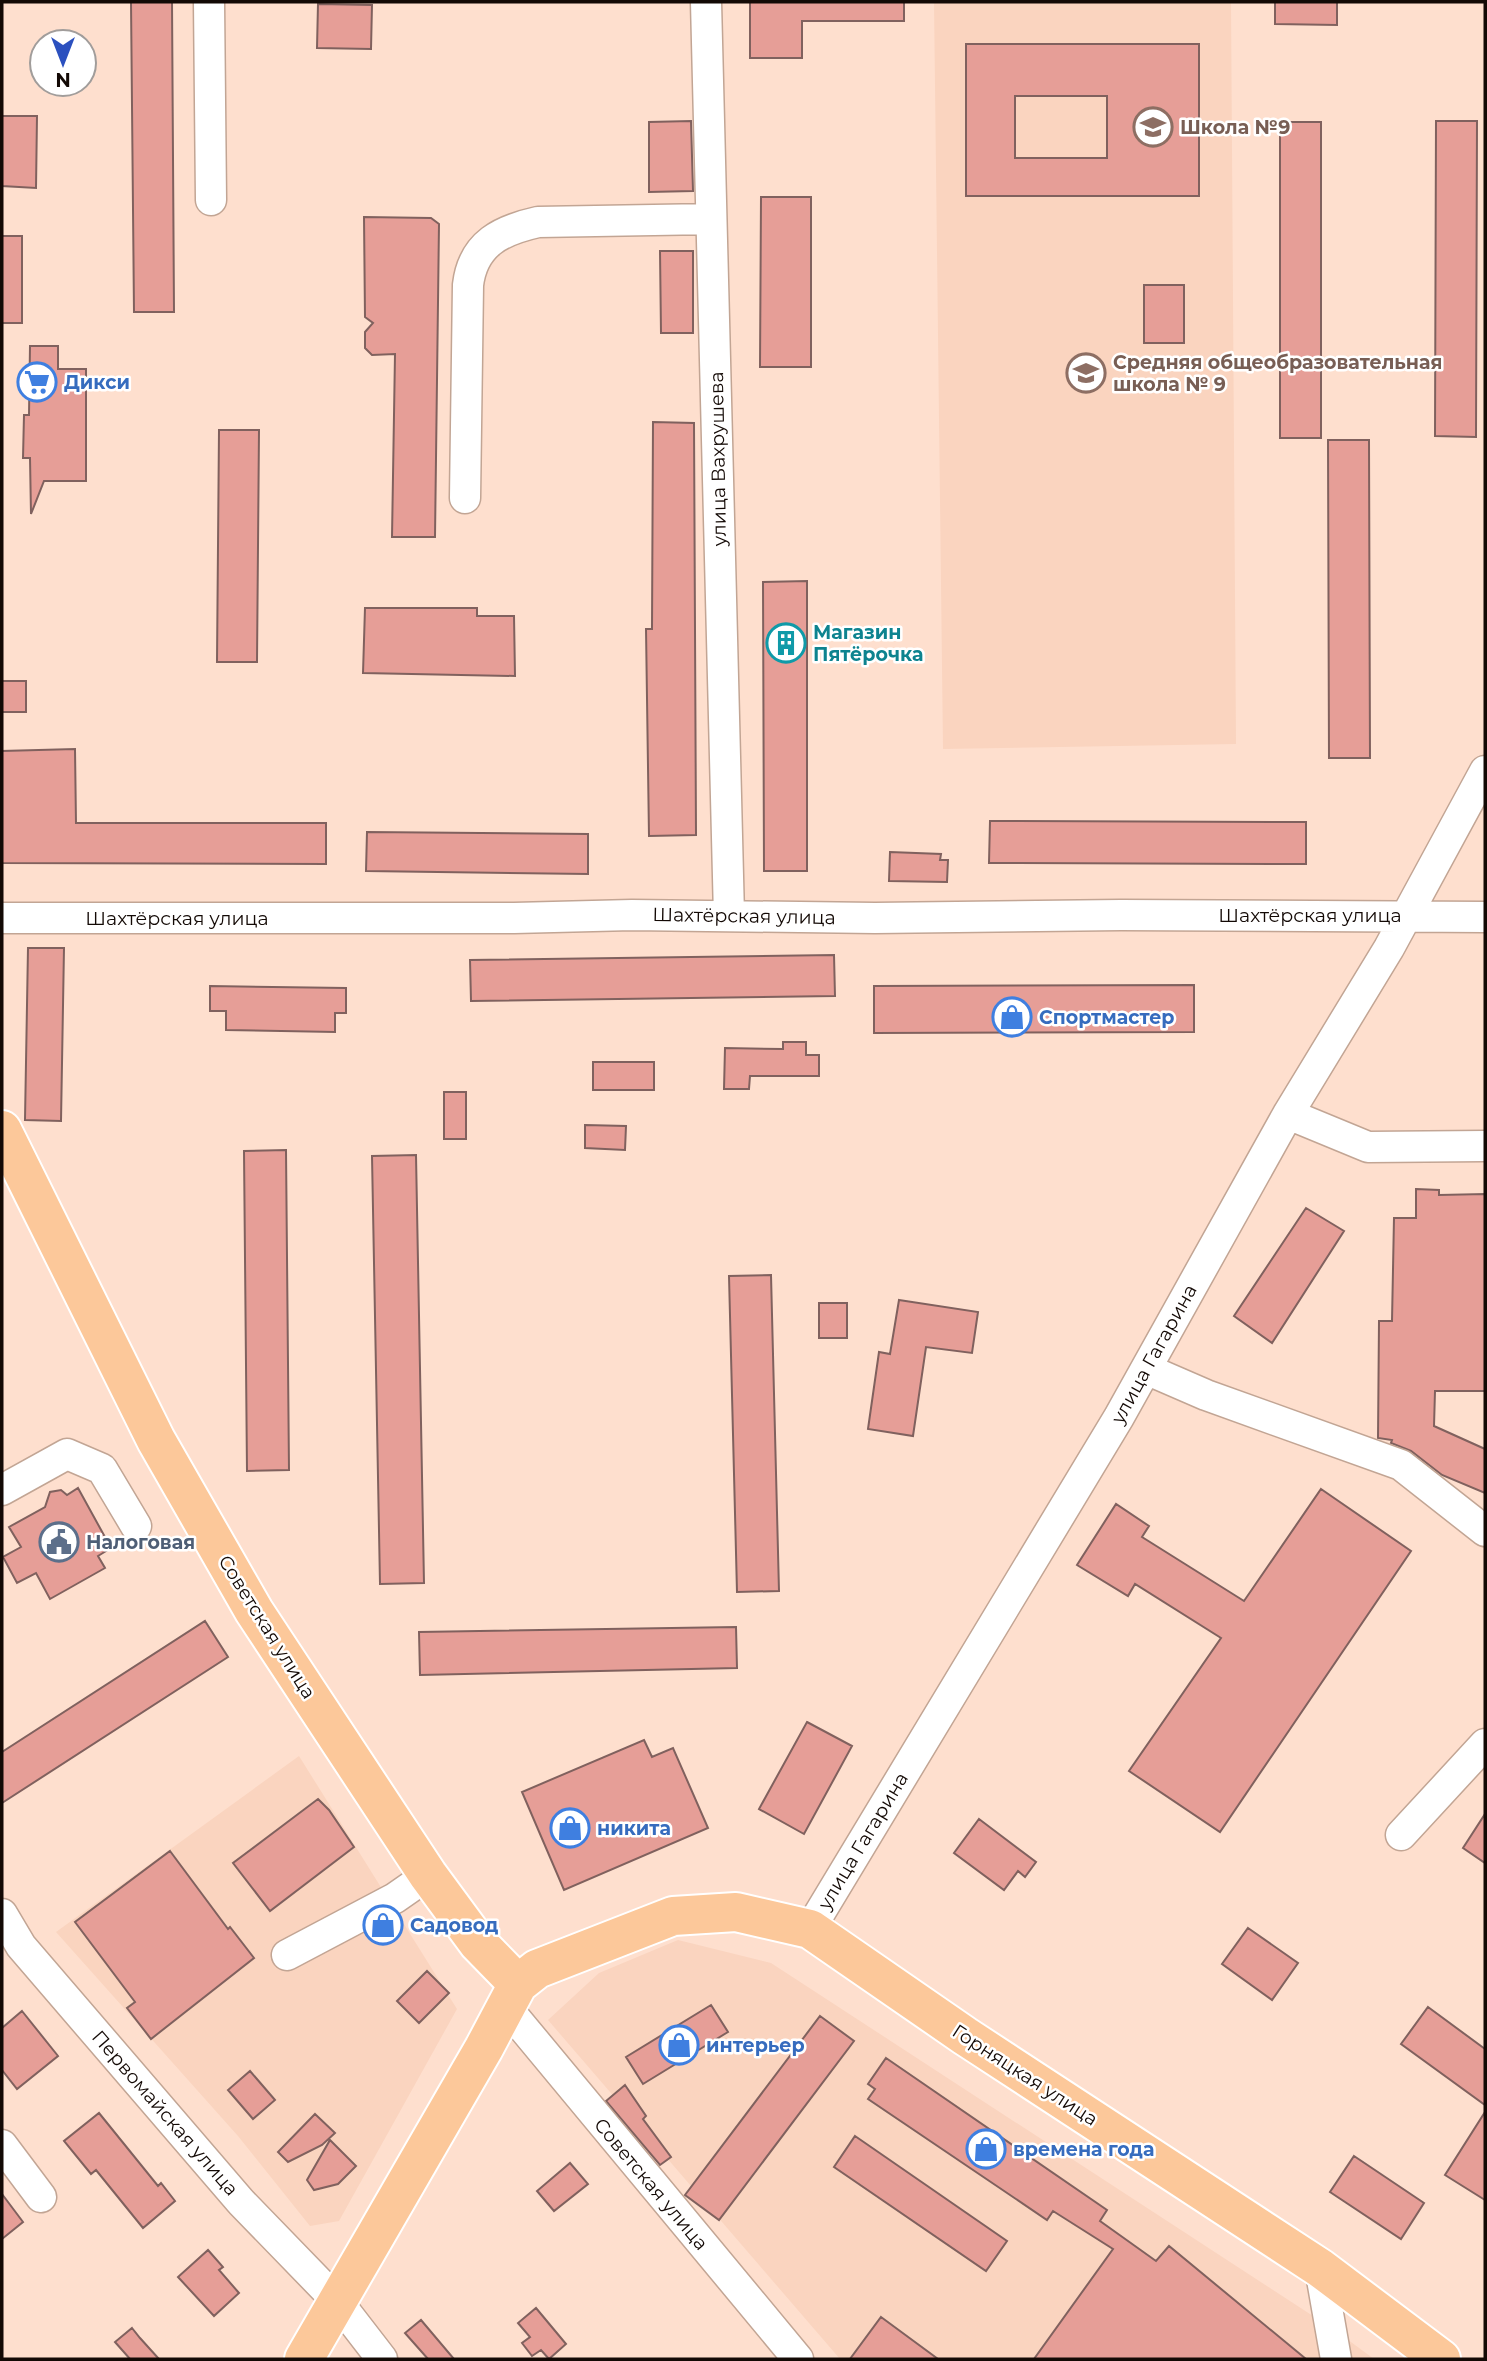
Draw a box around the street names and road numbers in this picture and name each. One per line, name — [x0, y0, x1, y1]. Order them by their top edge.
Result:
street label: улица Вахрушева — [705, 371, 731, 548]
street label: Шахтёрская улица — [652, 903, 836, 929]
street label: Шахтёрская улица — [1218, 904, 1402, 927]
street label: Шахтёрская улица — [85, 907, 269, 930]
street label: улица Гагарина — [1106, 1280, 1202, 1429]
street label: Советская улица — [214, 1551, 320, 1703]
street label: улица Гагарина — [813, 1768, 913, 1915]
street label: Горняцкая улица — [948, 2019, 1102, 2131]
street label: Первомайская улица — [87, 2026, 243, 2200]
street label: Советская улица — [589, 2113, 713, 2255]

